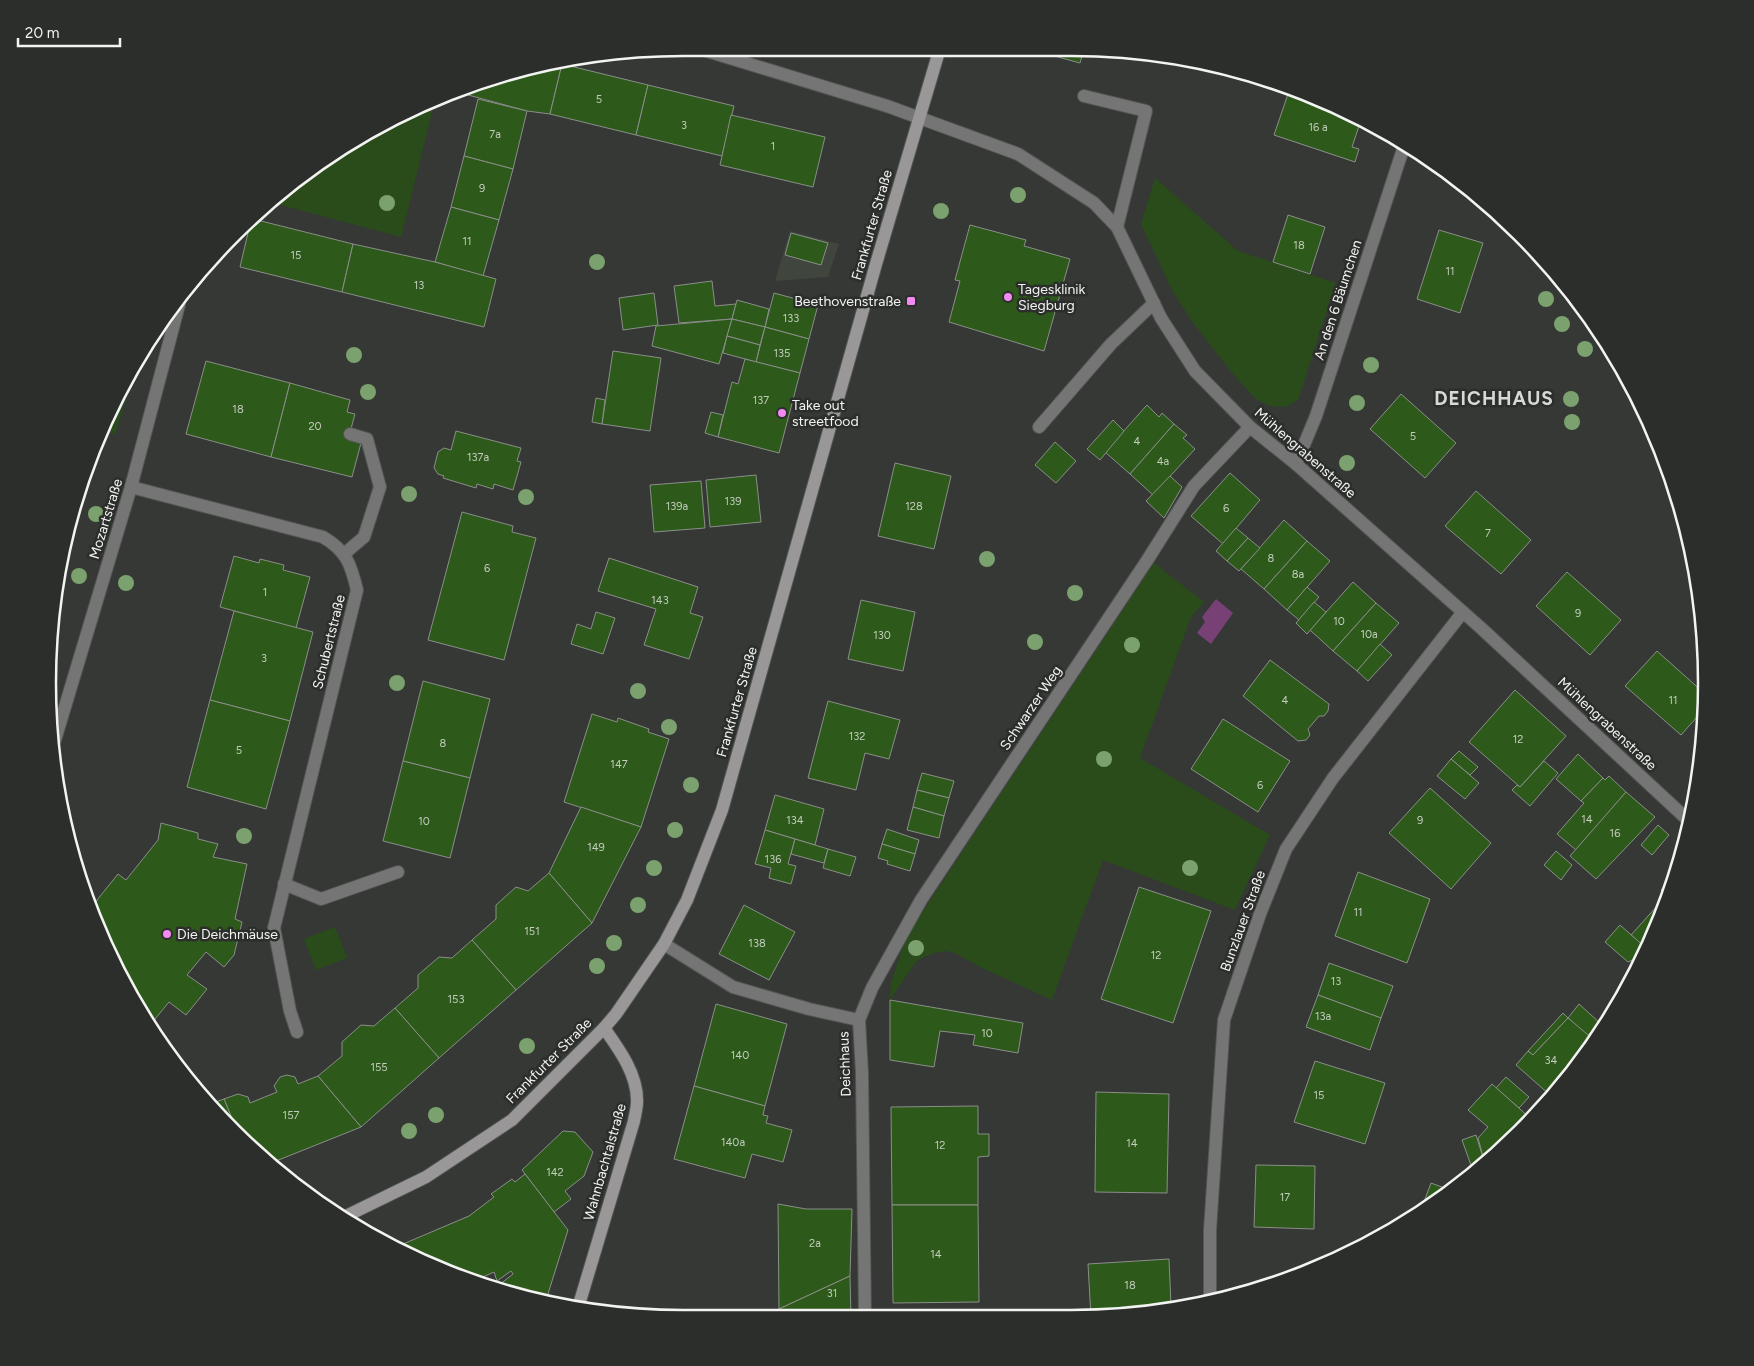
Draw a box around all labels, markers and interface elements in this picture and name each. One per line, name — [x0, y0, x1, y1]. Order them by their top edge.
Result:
scale bar — [18, 15, 120, 47]
text: 20 m — [25, 24, 59, 42]
house number: 5 — [596, 93, 602, 106]
house number: 3 — [681, 119, 687, 132]
house number: 16 a — [1308, 121, 1328, 134]
house number: 7a — [489, 128, 501, 141]
house number: 1 — [771, 140, 775, 153]
street label: Frankfurter Straße — [848, 168, 896, 282]
house number: 9 — [479, 182, 485, 195]
house number: 11 — [462, 235, 472, 248]
street label: An den 6 Bäumchen — [1311, 238, 1366, 362]
house number: 18 — [1293, 239, 1305, 252]
house number: 15 — [291, 249, 301, 262]
house number: 11 — [1445, 265, 1455, 278]
house number: 13 — [414, 279, 424, 292]
place label: Tagesklinik Siegburg — [1018, 281, 1086, 314]
marker: Tagesklinik Siegburg — [1002, 291, 1014, 303]
place label: Beethovenstraße — [794, 293, 901, 310]
marker: Beethovenstraße — [905, 295, 917, 307]
house number: 133 — [783, 312, 799, 325]
house number: 135 — [774, 347, 790, 360]
district label: DEICHHAUS — [1434, 387, 1554, 410]
house number: 137 — [753, 394, 769, 407]
place label: Take out streetfood — [792, 397, 859, 430]
house number: 18 — [232, 403, 244, 416]
street label: Mühlengrabenstraße — [1251, 404, 1360, 502]
marker: Take out streetfood — [776, 407, 788, 419]
house number: 20 — [308, 420, 322, 433]
house number: 5 — [1410, 430, 1416, 443]
house number: 4 — [1134, 435, 1141, 448]
house number: 137a — [467, 451, 489, 464]
house number: 4a — [1157, 455, 1169, 468]
street label: Mozartstraße — [86, 476, 126, 561]
house number: 139 — [725, 495, 741, 508]
house number: 139a — [666, 500, 688, 513]
house number: 128 — [905, 500, 923, 513]
house number: 6 — [1223, 502, 1229, 515]
house number: 7 — [1485, 527, 1491, 540]
house number: 8 — [1268, 552, 1275, 565]
house number: 6 — [484, 562, 490, 575]
house number: 8a — [1292, 568, 1304, 581]
house number: 1 — [263, 586, 267, 599]
street label: Schubertstraße — [309, 593, 349, 691]
house number: 143 — [651, 594, 669, 607]
house number: 9 — [1575, 607, 1581, 620]
house number: 10 — [1333, 615, 1345, 628]
house number: 10a — [1360, 628, 1378, 641]
house number: 130 — [873, 629, 891, 642]
street label: Frankfurter Straße — [713, 645, 761, 759]
house number: 3 — [261, 652, 267, 665]
street label: Schwarzer Weg — [997, 663, 1065, 753]
street label: Mühlengrabenstraße — [1554, 674, 1660, 774]
house number: 4 — [1282, 694, 1289, 707]
house number: 11 — [1668, 694, 1678, 707]
house number: 132 — [849, 730, 865, 743]
house number: 12 — [1513, 733, 1523, 746]
house number: 8 — [440, 737, 447, 750]
house number: 5 — [236, 744, 242, 757]
house number: 147 — [610, 758, 628, 771]
house number: 6 — [1257, 779, 1263, 792]
house number: 14 — [1581, 813, 1593, 826]
house number: 134 — [786, 814, 804, 827]
house number: 9 — [1417, 814, 1423, 827]
house number: 10 — [418, 815, 430, 828]
house number: 16 — [1610, 827, 1620, 840]
house number: 149 — [587, 841, 605, 854]
house number: 136 — [765, 853, 781, 866]
street label: Bunzlauer Straße — [1217, 868, 1269, 974]
house number: 11 — [1353, 906, 1363, 919]
house number: 151 — [524, 925, 540, 938]
place label: Die Deichmäuse — [177, 926, 278, 943]
marker: Die Deichmäuse — [161, 928, 173, 940]
house number: 138 — [748, 937, 766, 950]
house number: 12 — [1151, 949, 1161, 962]
house number: 13 — [1331, 975, 1341, 988]
house number: 153 — [448, 993, 464, 1006]
house number: 13a — [1315, 1010, 1331, 1023]
street label: Frankfurter Straße — [503, 1014, 596, 1107]
house number: 10 — [981, 1027, 993, 1040]
street label: Deichhaus — [835, 1031, 855, 1097]
house number: 140 — [731, 1049, 749, 1062]
house number: 34 — [1545, 1054, 1558, 1067]
house number: 155 — [370, 1061, 388, 1074]
house number: 15 — [1314, 1089, 1324, 1102]
street label: Wahnbachtalstraße — [580, 1101, 630, 1223]
house number: 157 — [283, 1109, 299, 1122]
house number: 140a — [721, 1136, 745, 1149]
house number: 14 — [1126, 1137, 1138, 1150]
house number: 12 — [935, 1139, 945, 1152]
house number: 142 — [546, 1166, 564, 1179]
house number: 17 — [1280, 1191, 1290, 1204]
house number: 2a — [809, 1237, 821, 1250]
house number: 14 — [930, 1248, 942, 1261]
house number: 18 — [1124, 1279, 1136, 1292]
house number: 31 — [827, 1287, 837, 1300]

